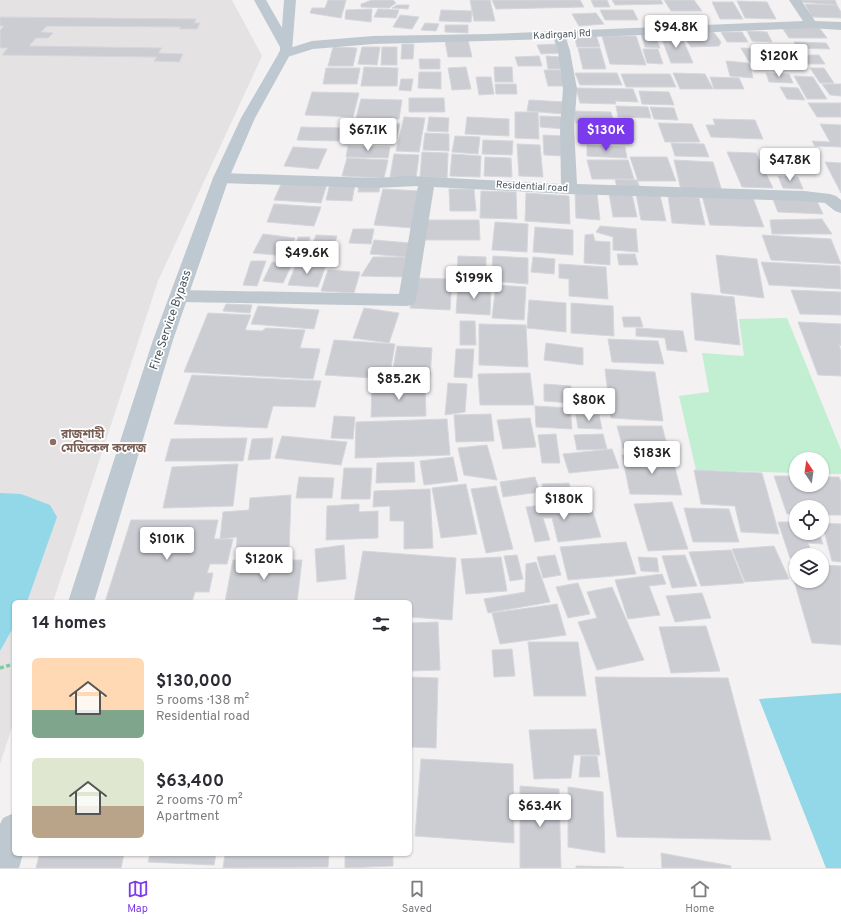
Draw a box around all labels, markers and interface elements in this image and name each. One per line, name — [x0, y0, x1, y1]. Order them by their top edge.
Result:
pin: $94.8K — [643, 15, 709, 49]
text: $94.8K — [654, 20, 698, 36]
street label: Kadirganj Rd — [533, 27, 591, 43]
pin: $120K — [751, 44, 807, 78]
text: $120K — [760, 49, 798, 65]
pin: $67.1K — [335, 118, 401, 152]
pin: $130K — [578, 118, 634, 152]
text: $67.1K — [349, 123, 387, 139]
text: $130K — [587, 123, 625, 139]
pin: $47.8K — [757, 148, 823, 182]
text: $47.8K — [769, 153, 811, 169]
street label: Residential road — [496, 179, 568, 195]
pin: $49.6K — [274, 241, 340, 275]
text: $49.6K — [285, 246, 329, 262]
pin: $199K — [446, 266, 502, 300]
street label: Fire Service Bypass — [146, 268, 196, 372]
text: $199K — [455, 271, 493, 287]
pin: $85.2K — [366, 367, 432, 401]
text: $85.2K — [377, 372, 421, 388]
pin: $80K — [565, 388, 613, 422]
text: $80K — [572, 393, 606, 409]
place label: রাজশাহী মেডিকেল কলেজ — [60, 426, 147, 457]
marker: রাজশাহী মেডিকেল কলেজ — [48, 437, 58, 447]
pin: $183K — [624, 441, 680, 475]
text: $183K — [633, 446, 671, 462]
north arrow — [789, 452, 829, 492]
map controls — [789, 452, 829, 588]
pin: $180K — [536, 487, 592, 521]
text: $180K — [545, 492, 583, 508]
button: locate — [789, 500, 829, 540]
pin: $101K — [139, 527, 195, 561]
text: $101K — [149, 532, 185, 548]
pin: $120K — [236, 547, 292, 581]
button: layers — [789, 548, 829, 588]
text: $120K — [245, 552, 283, 568]
text: 14 homes — [32, 613, 106, 635]
icon: filters — [370, 613, 392, 635]
text: $130,000 — [156, 671, 232, 693]
icon: home — [64, 674, 112, 722]
text: 5 rooms · 138 m² — [156, 693, 249, 709]
text: Residential road — [156, 709, 250, 725]
text: $63,400 — [156, 771, 224, 793]
icon: home — [64, 774, 112, 822]
text: 2 rooms · 70 m² — [156, 793, 243, 809]
pin: $63.4K — [507, 794, 573, 828]
text: $63.4K — [518, 799, 562, 815]
text: Apartment — [156, 809, 219, 825]
tab: Map — [127, 878, 149, 916]
tab: Saved — [402, 878, 432, 916]
tab: Home — [685, 878, 714, 916]

